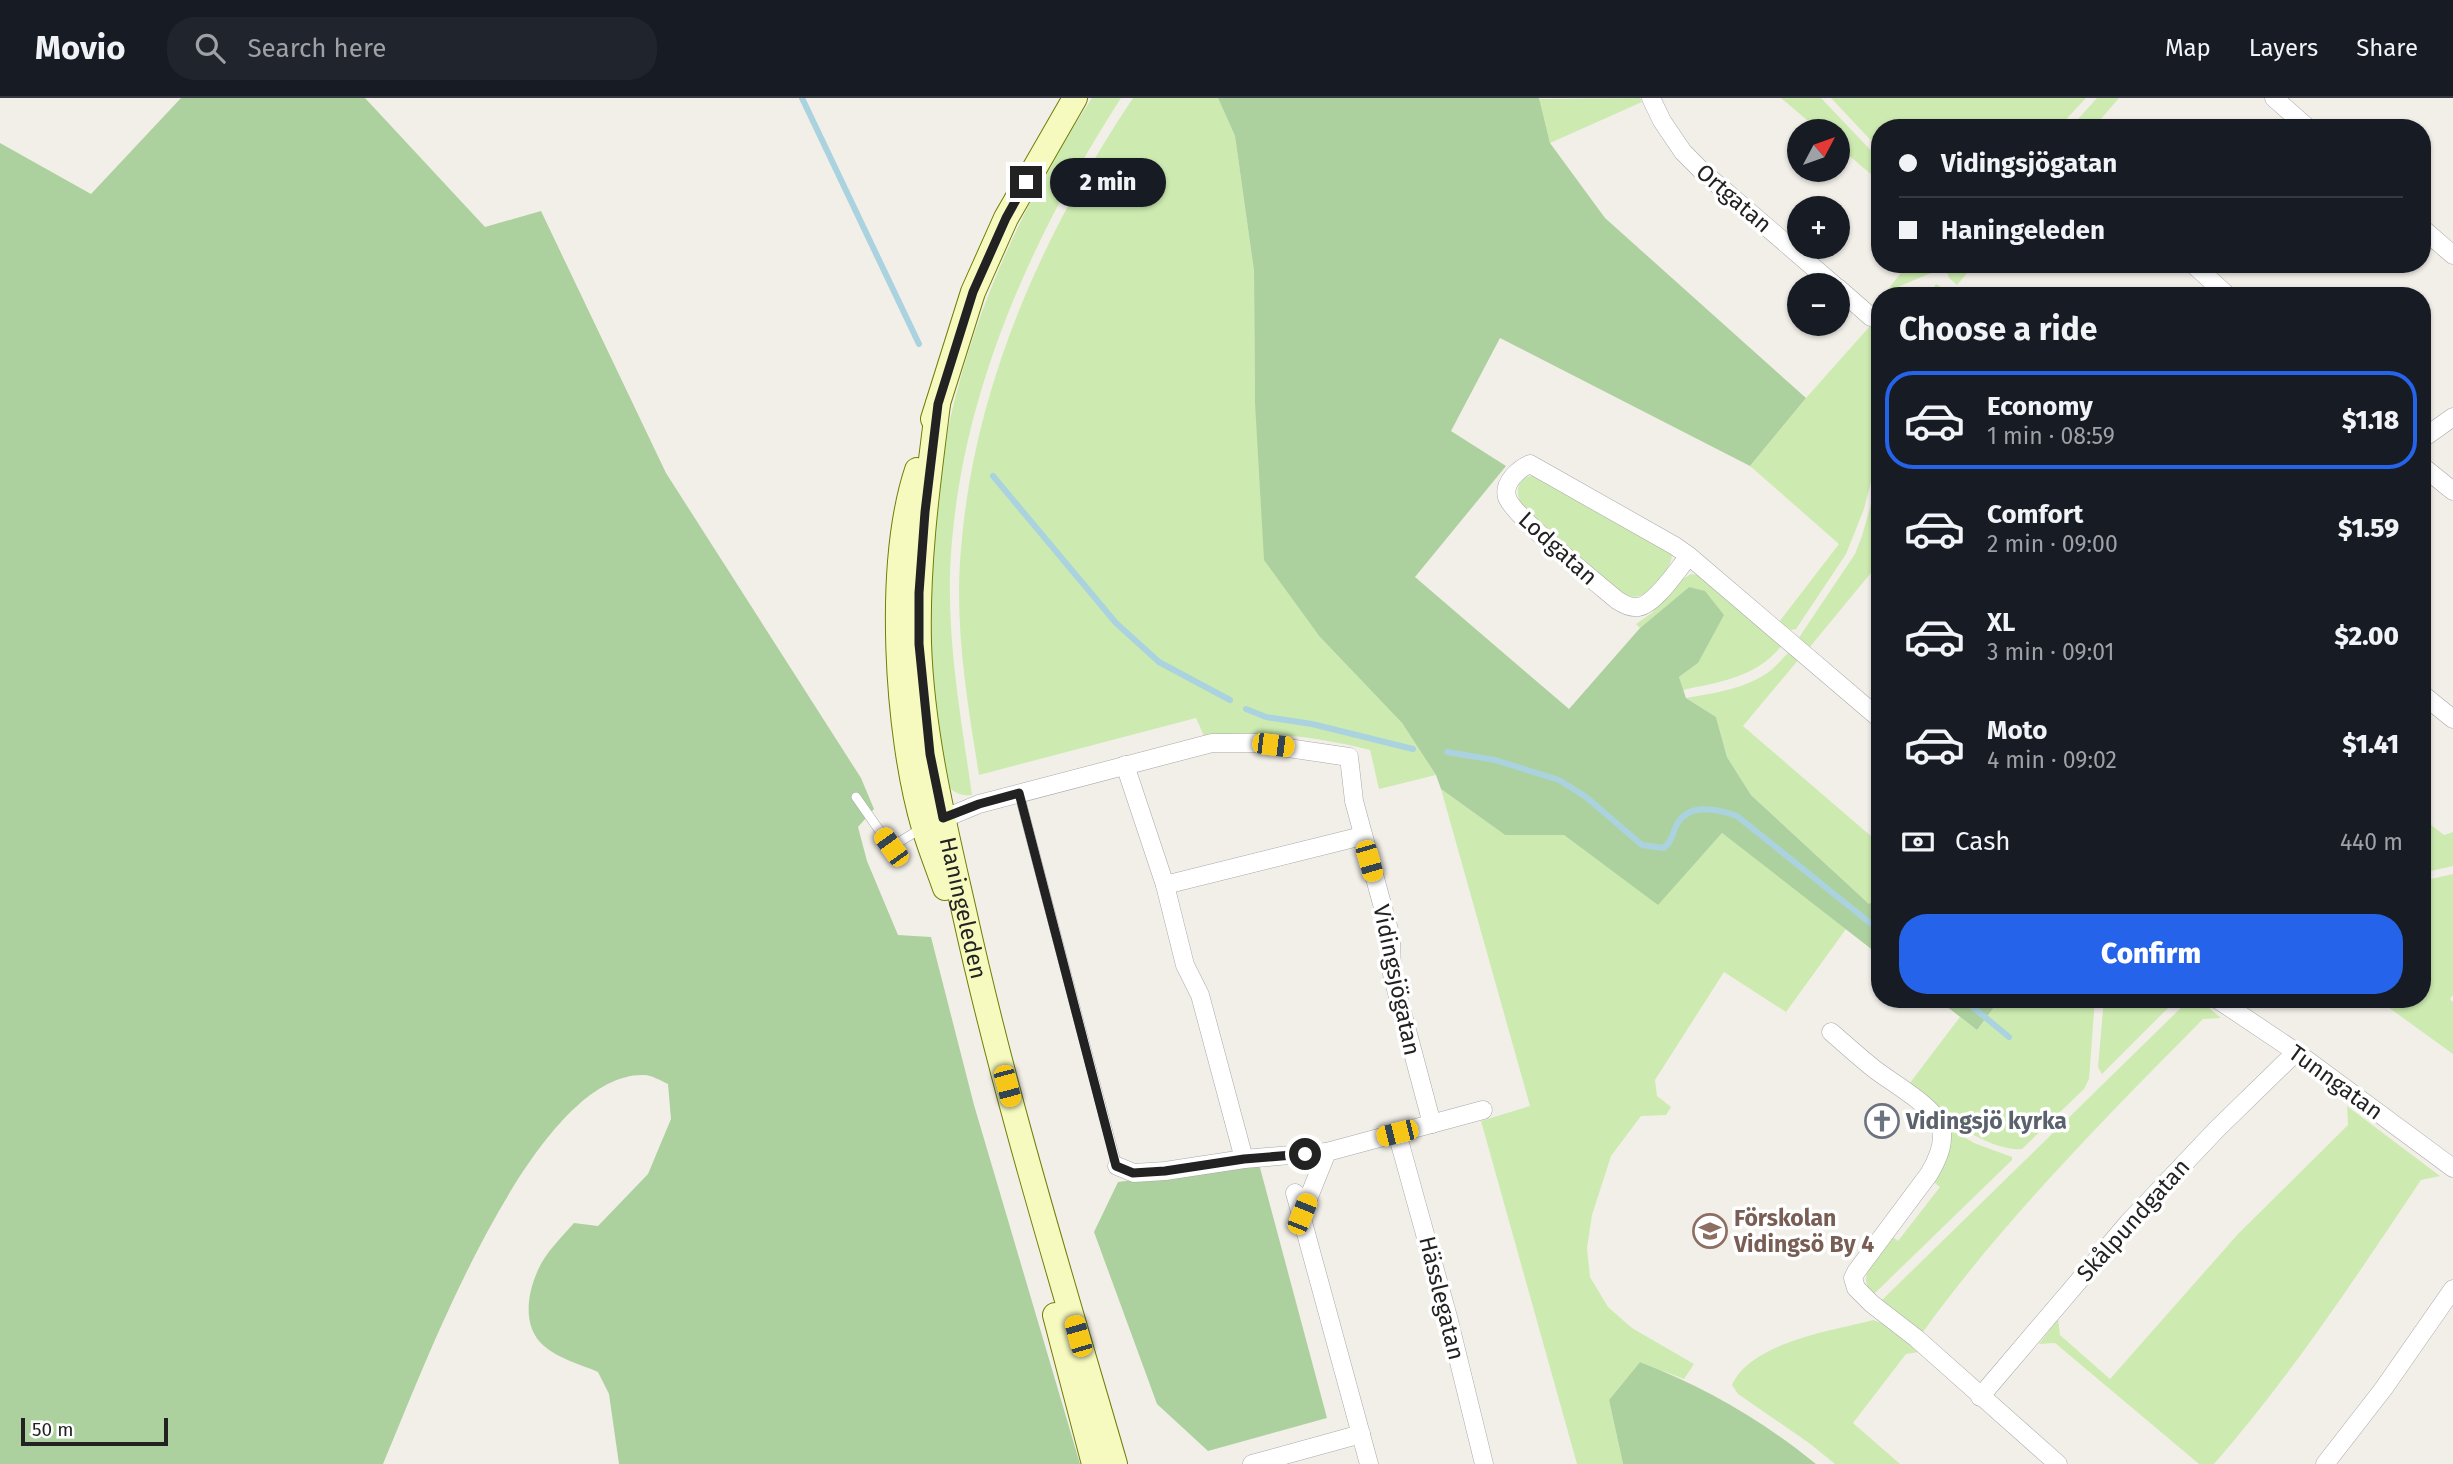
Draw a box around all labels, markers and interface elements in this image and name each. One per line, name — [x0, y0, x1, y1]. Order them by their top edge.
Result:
search box — [167, 17, 657, 80]
text: Movio — [35, 28, 125, 68]
icon: search — [191, 29, 229, 67]
text: Search here — [247, 33, 386, 64]
text: Map — [2165, 34, 2211, 62]
text: Layers — [2249, 34, 2318, 62]
text: Share — [2356, 34, 2418, 62]
north arrow — [1787, 119, 1850, 182]
map controls — [1787, 119, 1850, 336]
text: Vidingsjögatan — [1941, 148, 2117, 179]
callout: 2 min — [1050, 158, 1166, 206]
street label: Ortgatan — [1691, 158, 1777, 238]
route end — [1010, 166, 1042, 198]
text: 2 min — [1080, 168, 1136, 196]
button: + — [1787, 196, 1850, 259]
text: Haningeleden — [1941, 215, 2105, 246]
button: − — [1787, 273, 1850, 336]
text: Choose a ride — [1899, 310, 2097, 348]
icon: car — [1903, 389, 1966, 452]
text: Economy — [1987, 391, 2093, 422]
text: $1.18 — [2342, 405, 2399, 436]
text: 1 min · 08:59 — [1987, 422, 2115, 450]
icon: car — [1903, 497, 1966, 560]
text: Comfort — [1987, 499, 2083, 530]
street label: Lodgatan — [1513, 505, 1603, 591]
text: $1.59 — [2338, 513, 2399, 544]
text: 2 min · 09:00 — [1987, 530, 2118, 558]
icon: car — [1903, 605, 1966, 668]
text: XL — [1987, 607, 2015, 638]
text: $2.00 — [2334, 621, 2399, 652]
text: 3 min · 09:01 — [1987, 638, 2114, 666]
icon: car — [1903, 713, 1966, 776]
text: Moto — [1987, 715, 2047, 746]
text: $1.41 — [2342, 729, 2399, 760]
car — [1251, 732, 1296, 758]
text: 4 min · 09:02 — [1987, 746, 2117, 774]
icon: cash — [1899, 823, 1937, 861]
car — [871, 824, 912, 870]
text: Cash — [1955, 826, 2011, 857]
text: 440 m — [2340, 828, 2403, 856]
street label: Haningeleden — [934, 834, 993, 982]
car — [1354, 838, 1385, 884]
street label: Vidingsjögatan — [1367, 902, 1427, 1058]
button: Confirm — [1899, 914, 2403, 994]
street label: Tunngatan — [2283, 1038, 2389, 1126]
car — [992, 1063, 1023, 1109]
church icon: Vidingsjö kyrka — [1863, 1102, 1901, 1140]
place label: Vidingsjö kyrka — [1905, 1107, 2067, 1135]
car — [1375, 1118, 1420, 1148]
route start — [1289, 1138, 1321, 1170]
street label: Skålpundgatan — [2071, 1153, 2195, 1287]
car — [1285, 1191, 1320, 1237]
place label: Förskolan Vidingsö By 4 — [1733, 1204, 1874, 1258]
school or university icon: Förskolan Vidingsö By 4 — [1691, 1212, 1729, 1250]
street label: Hässlegatan — [1413, 1233, 1471, 1363]
car — [1063, 1313, 1094, 1359]
scale bar — [21, 1415, 168, 1447]
text: 50 m — [32, 1418, 73, 1441]

